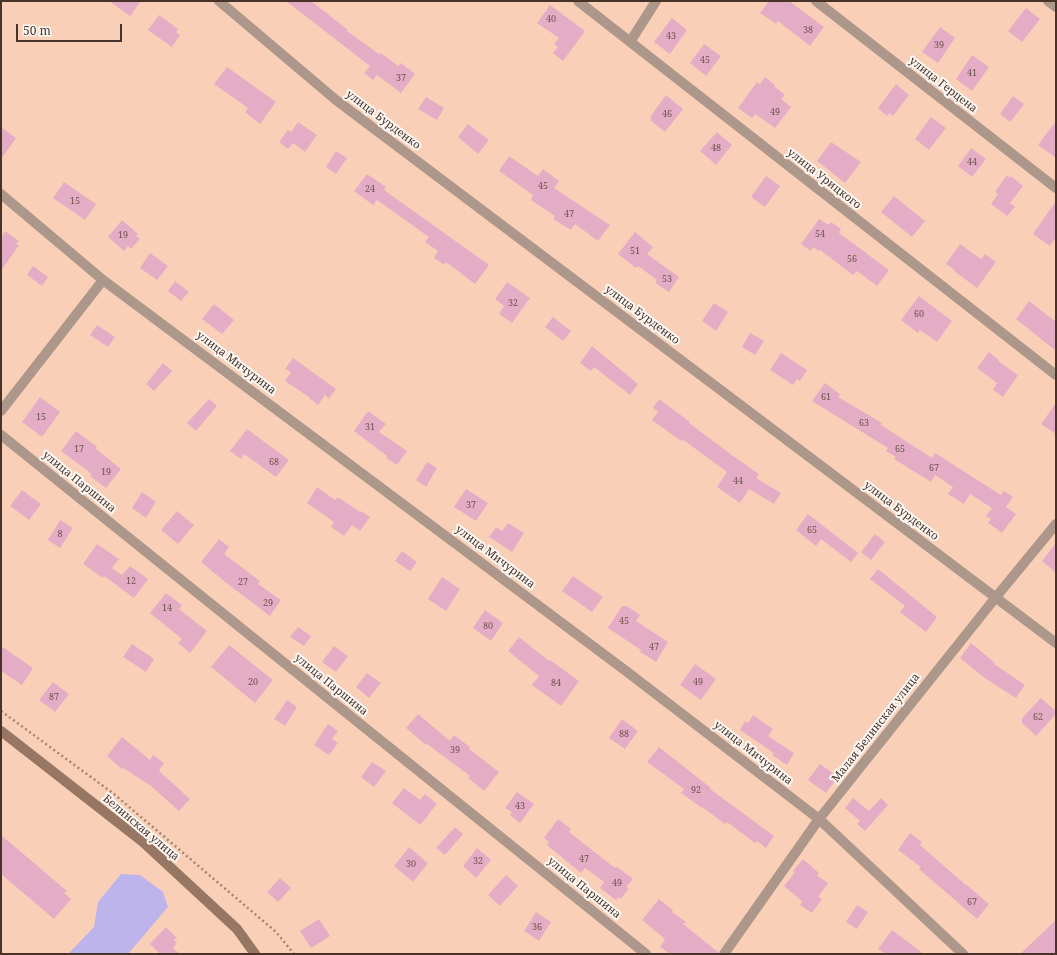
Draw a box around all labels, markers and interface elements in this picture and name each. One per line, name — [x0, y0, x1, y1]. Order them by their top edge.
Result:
house number: 40 — [546, 14, 556, 24]
scale bar — [18, 16, 124, 42]
text: 50 m — [23, 22, 51, 39]
house number: 38 — [803, 25, 813, 35]
house number: 43 — [666, 31, 676, 41]
house number: 39 — [934, 40, 944, 50]
street label: улица Герцена — [906, 54, 980, 116]
house number: 45 — [700, 55, 710, 65]
house number: 41 — [967, 68, 977, 78]
house number: 37 — [396, 73, 406, 83]
street label: улица Бурденко — [343, 88, 423, 152]
house number: 49 — [770, 107, 780, 117]
house number: 46 — [662, 109, 672, 119]
house number: 48 — [711, 143, 721, 153]
street label: улица Урицкого — [784, 146, 864, 212]
house number: 44 — [967, 157, 977, 167]
house number: 45 — [538, 181, 548, 191]
house number: 24 — [365, 184, 375, 194]
house number: 15 — [70, 196, 80, 206]
house number: 47 — [564, 209, 574, 219]
house number: 54 — [815, 229, 825, 239]
house number: 19 — [118, 230, 128, 240]
house number: 51 — [630, 246, 640, 256]
house number: 56 — [847, 254, 857, 264]
house number: 53 — [662, 274, 672, 284]
street label: улица Бурденко — [602, 283, 682, 347]
house number: 32 — [508, 298, 518, 308]
house number: 60 — [914, 309, 924, 319]
street label: улица Мичурина — [194, 329, 278, 397]
house number: 61 — [821, 392, 831, 402]
house number: 15 — [36, 412, 46, 422]
house number: 63 — [859, 418, 869, 428]
house number: 31 — [365, 422, 375, 432]
house number: 17 — [74, 444, 84, 454]
house number: 65 — [895, 444, 905, 454]
street label: улица Паршина — [40, 448, 118, 516]
house number: 68 — [269, 457, 279, 467]
house number: 67 — [929, 463, 939, 473]
house number: 19 — [101, 467, 111, 477]
house number: 44 — [733, 476, 743, 486]
street label: улица Бурденко — [861, 479, 941, 543]
house number: 37 — [466, 500, 476, 510]
street label: улица Мичурина — [453, 523, 537, 591]
house number: 65 — [807, 525, 817, 535]
house number: 8 — [57, 529, 63, 539]
house number: 12 — [126, 576, 136, 586]
house number: 27 — [238, 577, 248, 587]
house number: 29 — [263, 598, 273, 608]
house number: 14 — [162, 603, 172, 613]
house number: 45 — [619, 616, 629, 626]
house number: 80 — [483, 621, 493, 631]
house number: 47 — [649, 642, 659, 652]
street label: улица Паршина — [292, 651, 370, 719]
street label: Малая Белинская улица — [829, 671, 923, 785]
house number: 20 — [248, 677, 258, 687]
house number: 49 — [693, 677, 703, 687]
house number: 84 — [551, 678, 561, 688]
house number: 87 — [49, 692, 59, 702]
house number: 62 — [1033, 712, 1043, 722]
street label: улица Мичурина — [711, 718, 795, 788]
house number: 88 — [619, 729, 629, 739]
house number: 39 — [450, 745, 460, 755]
house number: 92 — [691, 785, 701, 795]
street label: Белинская улица — [100, 792, 182, 864]
house number: 43 — [515, 801, 525, 811]
street label: улица Паршина — [545, 854, 623, 922]
house number: 47 — [579, 854, 589, 864]
house number: 32 — [473, 856, 483, 866]
house number: 30 — [406, 859, 416, 869]
house number: 49 — [612, 878, 622, 888]
house number: 67 — [967, 897, 977, 907]
house number: 36 — [532, 922, 542, 932]

